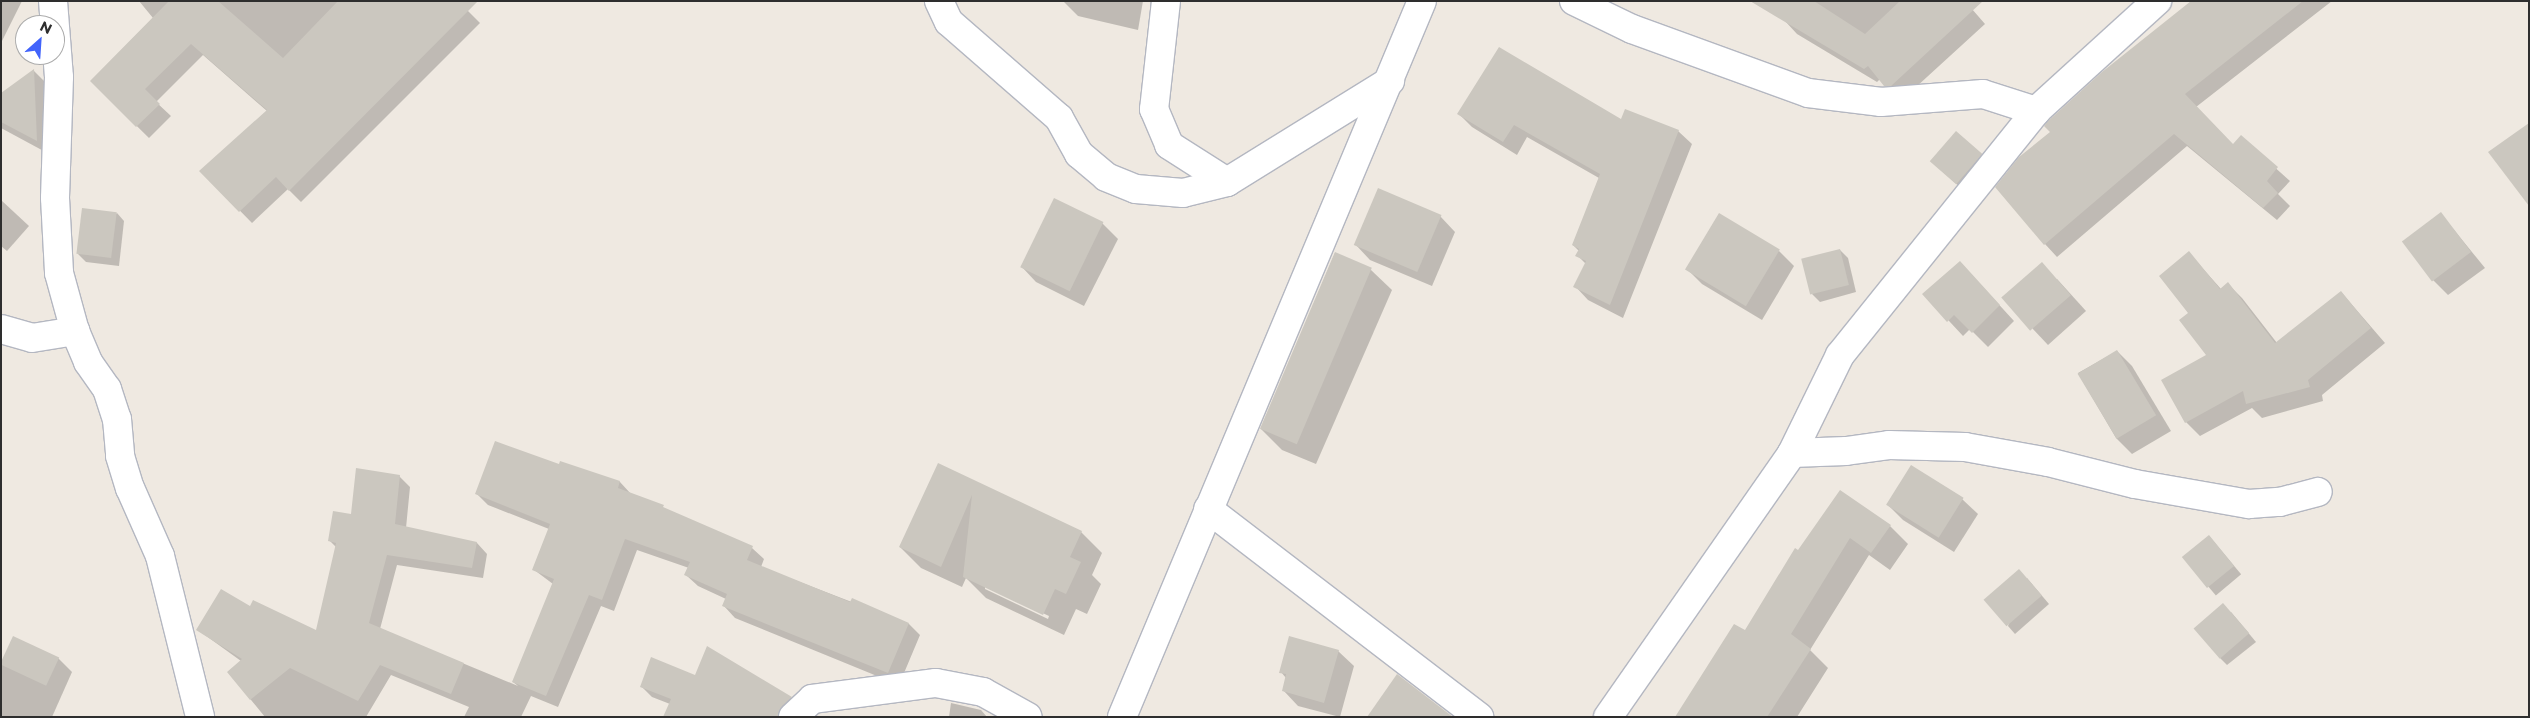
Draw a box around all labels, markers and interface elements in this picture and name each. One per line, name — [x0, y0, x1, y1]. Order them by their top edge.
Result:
north arrow — [15, 15, 65, 65]
text: N — [37, 17, 55, 38]

